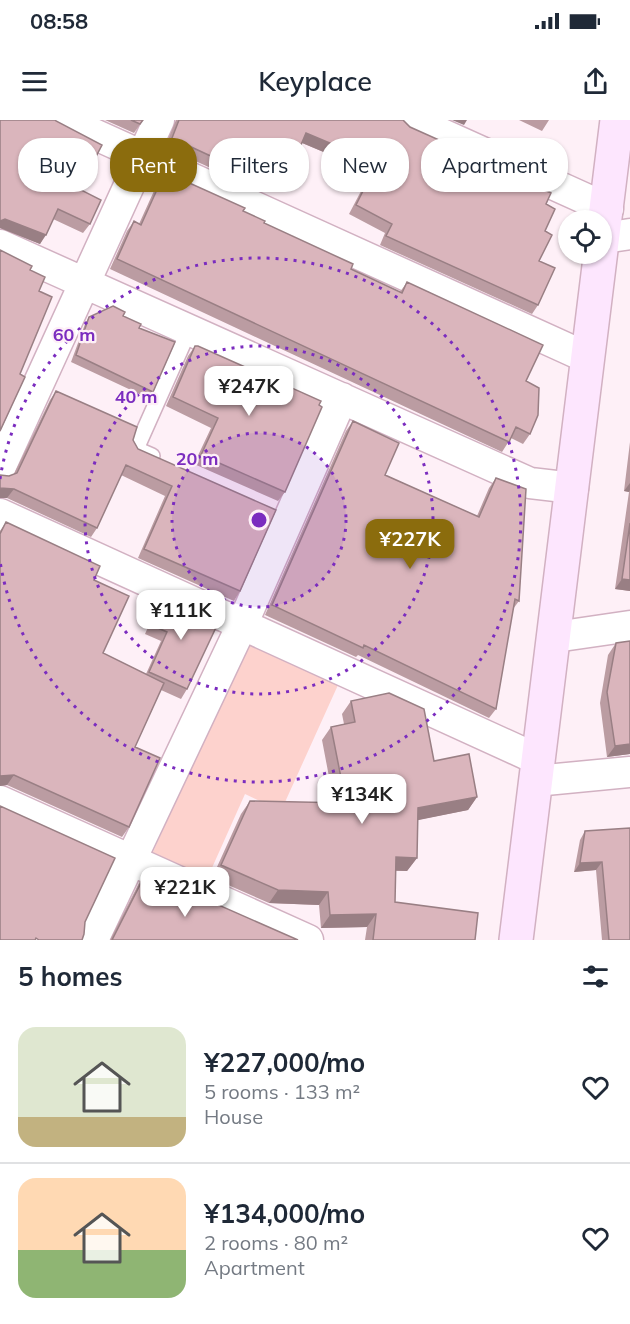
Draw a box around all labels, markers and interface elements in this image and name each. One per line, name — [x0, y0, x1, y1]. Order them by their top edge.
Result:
text: 08:58 — [30, 7, 88, 35]
text: Keyplace — [258, 64, 372, 98]
icon: menu — [18, 65, 51, 98]
icon: share — [579, 65, 612, 98]
chip: Buy — [18, 138, 98, 192]
chip: Rent — [110, 138, 197, 192]
chip: Filters — [209, 138, 309, 192]
chip: New — [321, 138, 409, 192]
chip: Apartment — [421, 138, 568, 192]
map controls — [558, 210, 612, 264]
button: locate — [558, 210, 612, 264]
text: 60 m — [53, 323, 95, 346]
pin: ¥247K — [207, 366, 291, 417]
text: ¥247K — [218, 373, 280, 398]
text: 40 m — [115, 385, 157, 408]
text: 20 m — [176, 447, 218, 470]
centre of rings — [249, 510, 269, 530]
pin: ¥227K — [368, 519, 452, 570]
text: ¥227K — [379, 526, 441, 551]
pin: ¥111K — [139, 590, 223, 641]
text: ¥111K — [150, 597, 212, 622]
pin: ¥134K — [320, 774, 404, 825]
text: ¥134K — [331, 781, 393, 806]
pin: ¥221K — [143, 867, 227, 918]
text: ¥221K — [154, 874, 216, 899]
text: 5 homes — [18, 960, 122, 993]
icon: filters — [579, 960, 612, 993]
text: ¥227,000/mo — [204, 1046, 365, 1079]
icon: home — [66, 1051, 138, 1123]
icon: heart — [579, 1071, 612, 1104]
text: 5 rooms · 133 m² — [204, 1079, 360, 1104]
text: House — [204, 1104, 263, 1129]
text: ¥134,000/mo — [204, 1197, 365, 1230]
icon: home — [66, 1202, 138, 1274]
icon: heart — [579, 1222, 612, 1255]
text: 2 rooms · 80 m² — [204, 1230, 348, 1255]
text: Apartment — [204, 1255, 305, 1280]

